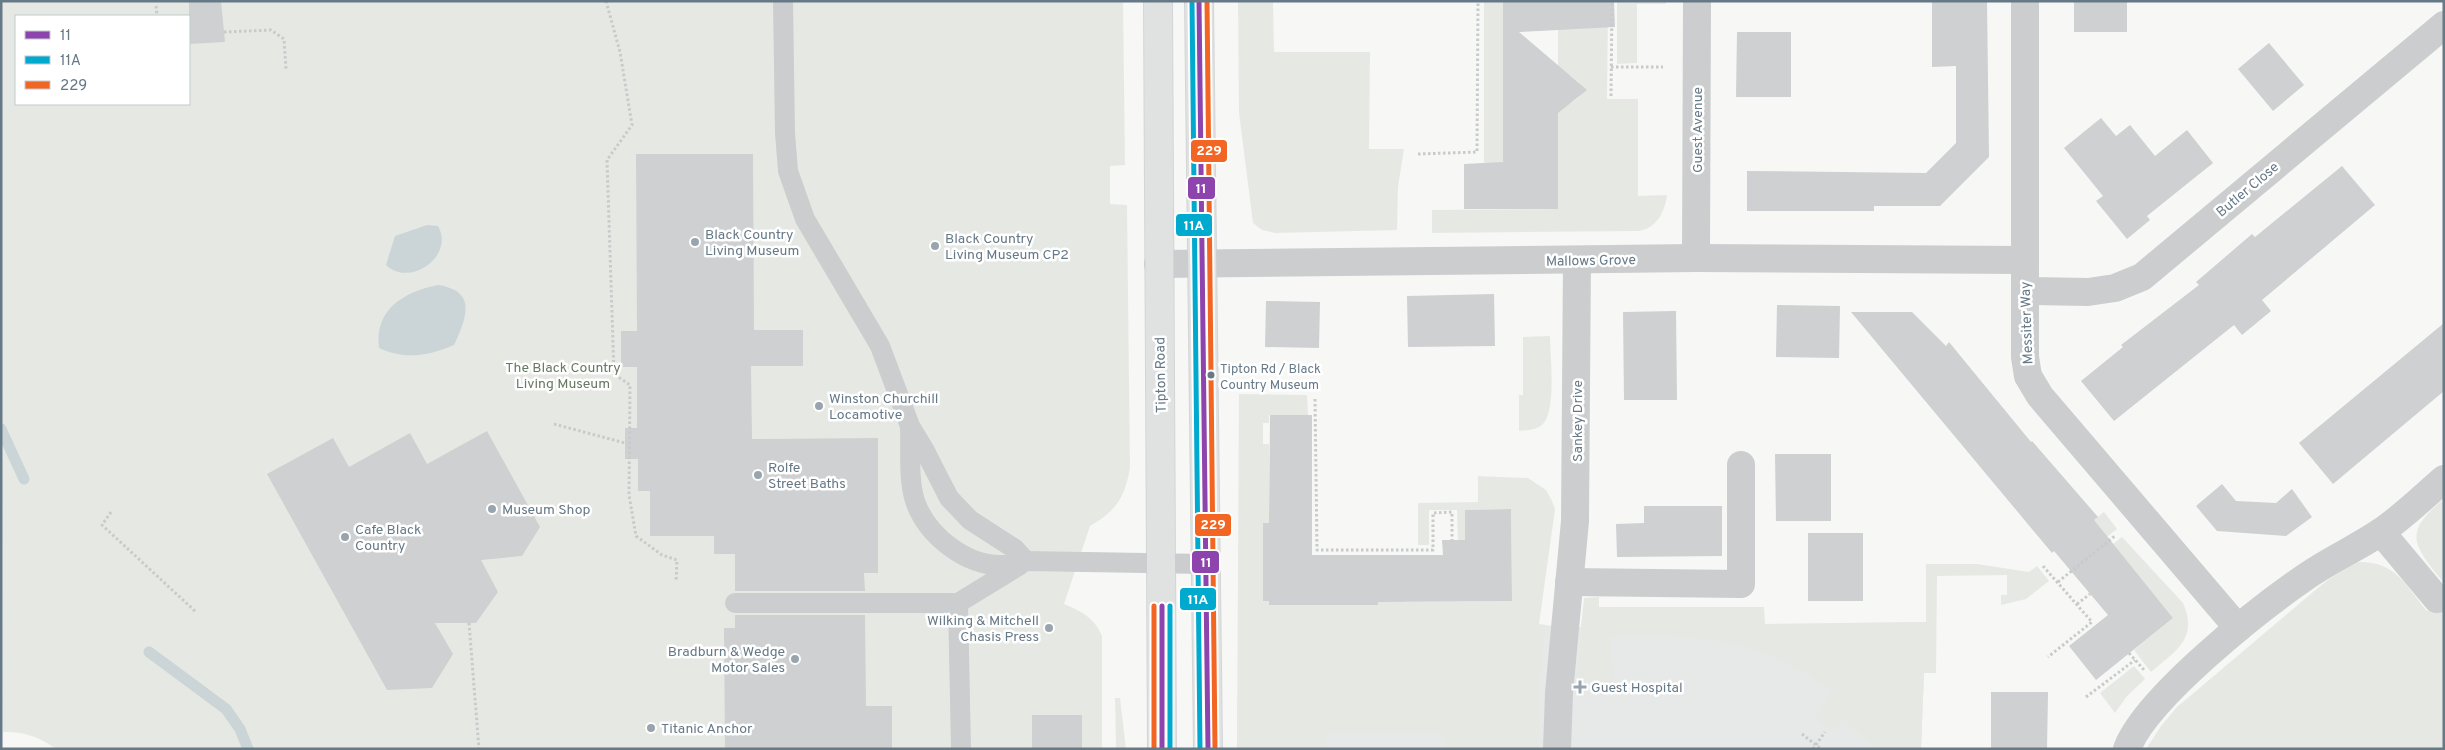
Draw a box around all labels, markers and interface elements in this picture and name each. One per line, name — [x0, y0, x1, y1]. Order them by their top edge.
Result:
legend — [15, 15, 190, 105]
text: 11 — [60, 27, 71, 46]
text: 11A — [60, 52, 81, 71]
text: 229 — [60, 77, 87, 96]
street label: Guest Avenue — [1690, 87, 1707, 173]
line badge: 229 — [1190, 139, 1228, 163]
text: 229 — [1196, 143, 1222, 160]
street label: Butler Close — [2213, 159, 2283, 221]
line badge: 11 — [1187, 176, 1216, 200]
text: 11 — [1195, 181, 1207, 198]
line badge: 11A — [1175, 213, 1213, 237]
text: 11A — [1184, 218, 1204, 235]
place label: Black Country Living Museum — [705, 227, 799, 260]
place label: Black Country Living Museum CP2 — [945, 231, 1069, 264]
marker: Black Country Living Museum — [689, 236, 701, 248]
marker: Black Country Living Museum CP2 — [929, 240, 941, 252]
street label: Mallows Grove — [1546, 252, 1636, 271]
street label: Messiter Way — [2018, 281, 2037, 365]
street label: Tipton Road — [1152, 337, 1171, 413]
park label: The Black Country Living Museum — [505, 360, 621, 393]
place label: Tipton Rd / Black Country Museum — [1220, 362, 1321, 394]
marker: Tipton Rd / Black Country Museum — [1206, 370, 1216, 380]
street label: Sankey Drive — [1570, 380, 1587, 462]
place label: Winston Churchill Locamotive — [829, 391, 938, 424]
marker: Winston Churchill Locamotive — [813, 400, 825, 412]
place label: Rolfe Street Baths — [768, 460, 846, 493]
marker: Rolfe Street Baths — [752, 469, 764, 481]
place label: Museum Shop — [502, 502, 590, 519]
marker: Museum Shop — [486, 503, 498, 515]
line badge: 229 — [1194, 513, 1232, 537]
text: 229 — [1200, 517, 1226, 534]
place label: Cafe Black Country — [355, 522, 421, 555]
marker: Cafe Black Country — [339, 531, 351, 543]
line badge: 11 — [1191, 550, 1220, 574]
text: 11 — [1200, 555, 1212, 572]
line badge: 11A — [1179, 587, 1217, 611]
text: 11A — [1188, 592, 1208, 609]
place label: Wilking & Mitchell Chasis Press — [927, 613, 1039, 646]
marker: Wilking & Mitchell Chasis Press — [1043, 622, 1055, 634]
place label: Bradburn & Wedge Motor Sales — [668, 644, 785, 677]
marker: Bradburn & Wedge Motor Sales — [789, 653, 801, 665]
marker: Guest Hospital — [1573, 680, 1587, 694]
place label: Guest Hospital — [1591, 680, 1683, 697]
place label: Titanic Anchor — [661, 721, 753, 738]
marker: Titanic Anchor — [645, 722, 657, 734]

